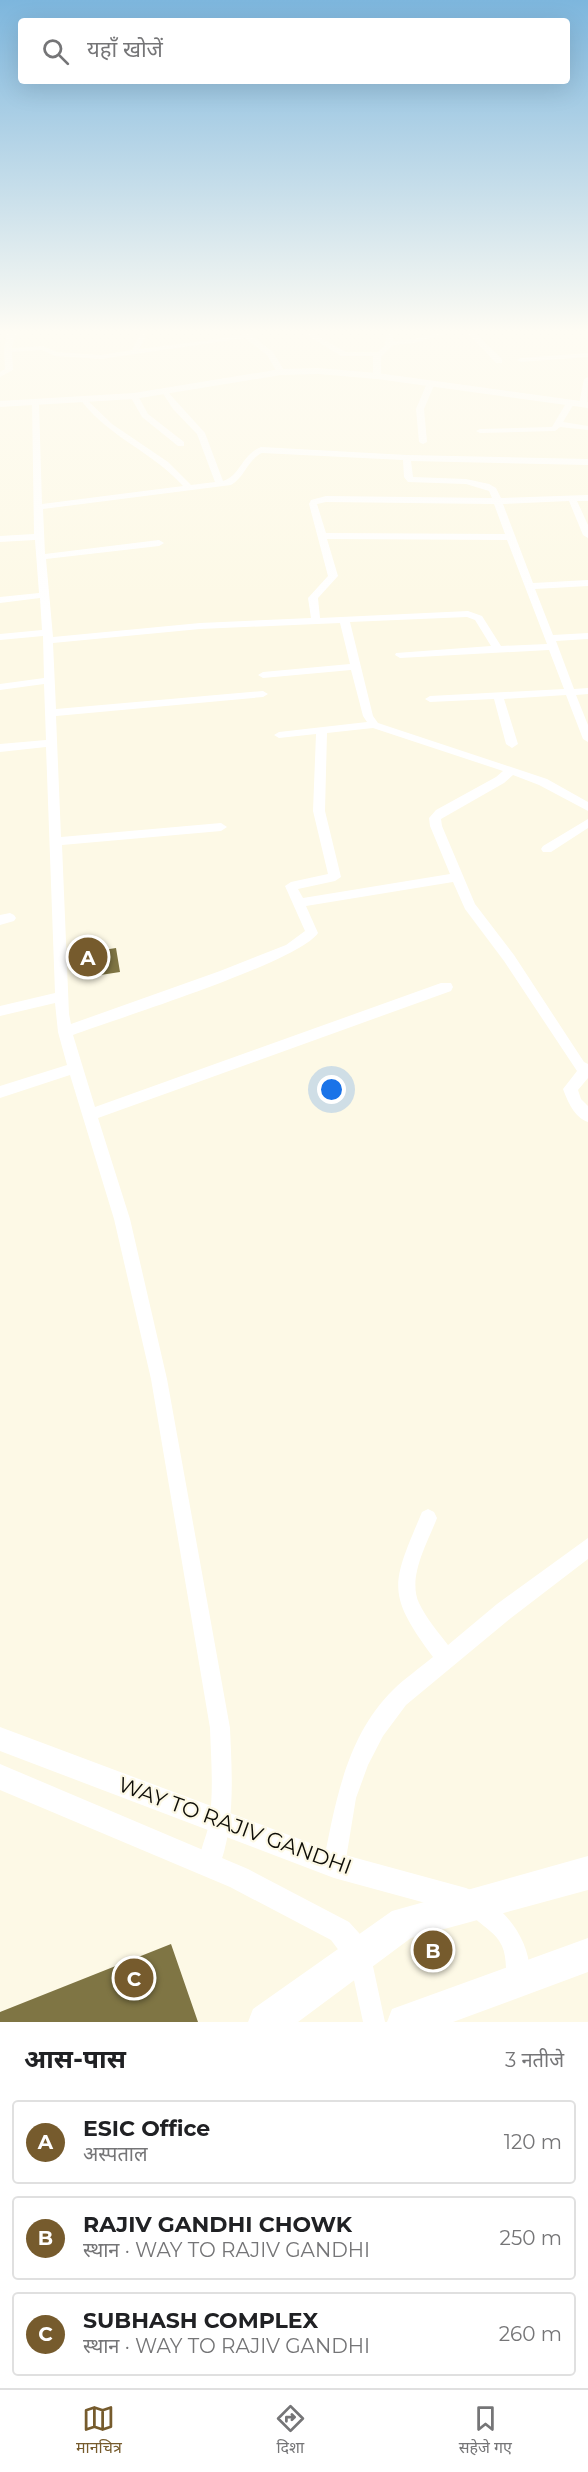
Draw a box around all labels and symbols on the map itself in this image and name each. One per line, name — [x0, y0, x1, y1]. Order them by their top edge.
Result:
pin: A — [68, 934, 107, 980]
your location — [317, 1075, 346, 1104]
street label: WAY TO RAJIV GANDHI — [115, 1772, 355, 1879]
pin: B — [414, 1928, 452, 1972]
pin: C — [114, 1956, 154, 2000]

